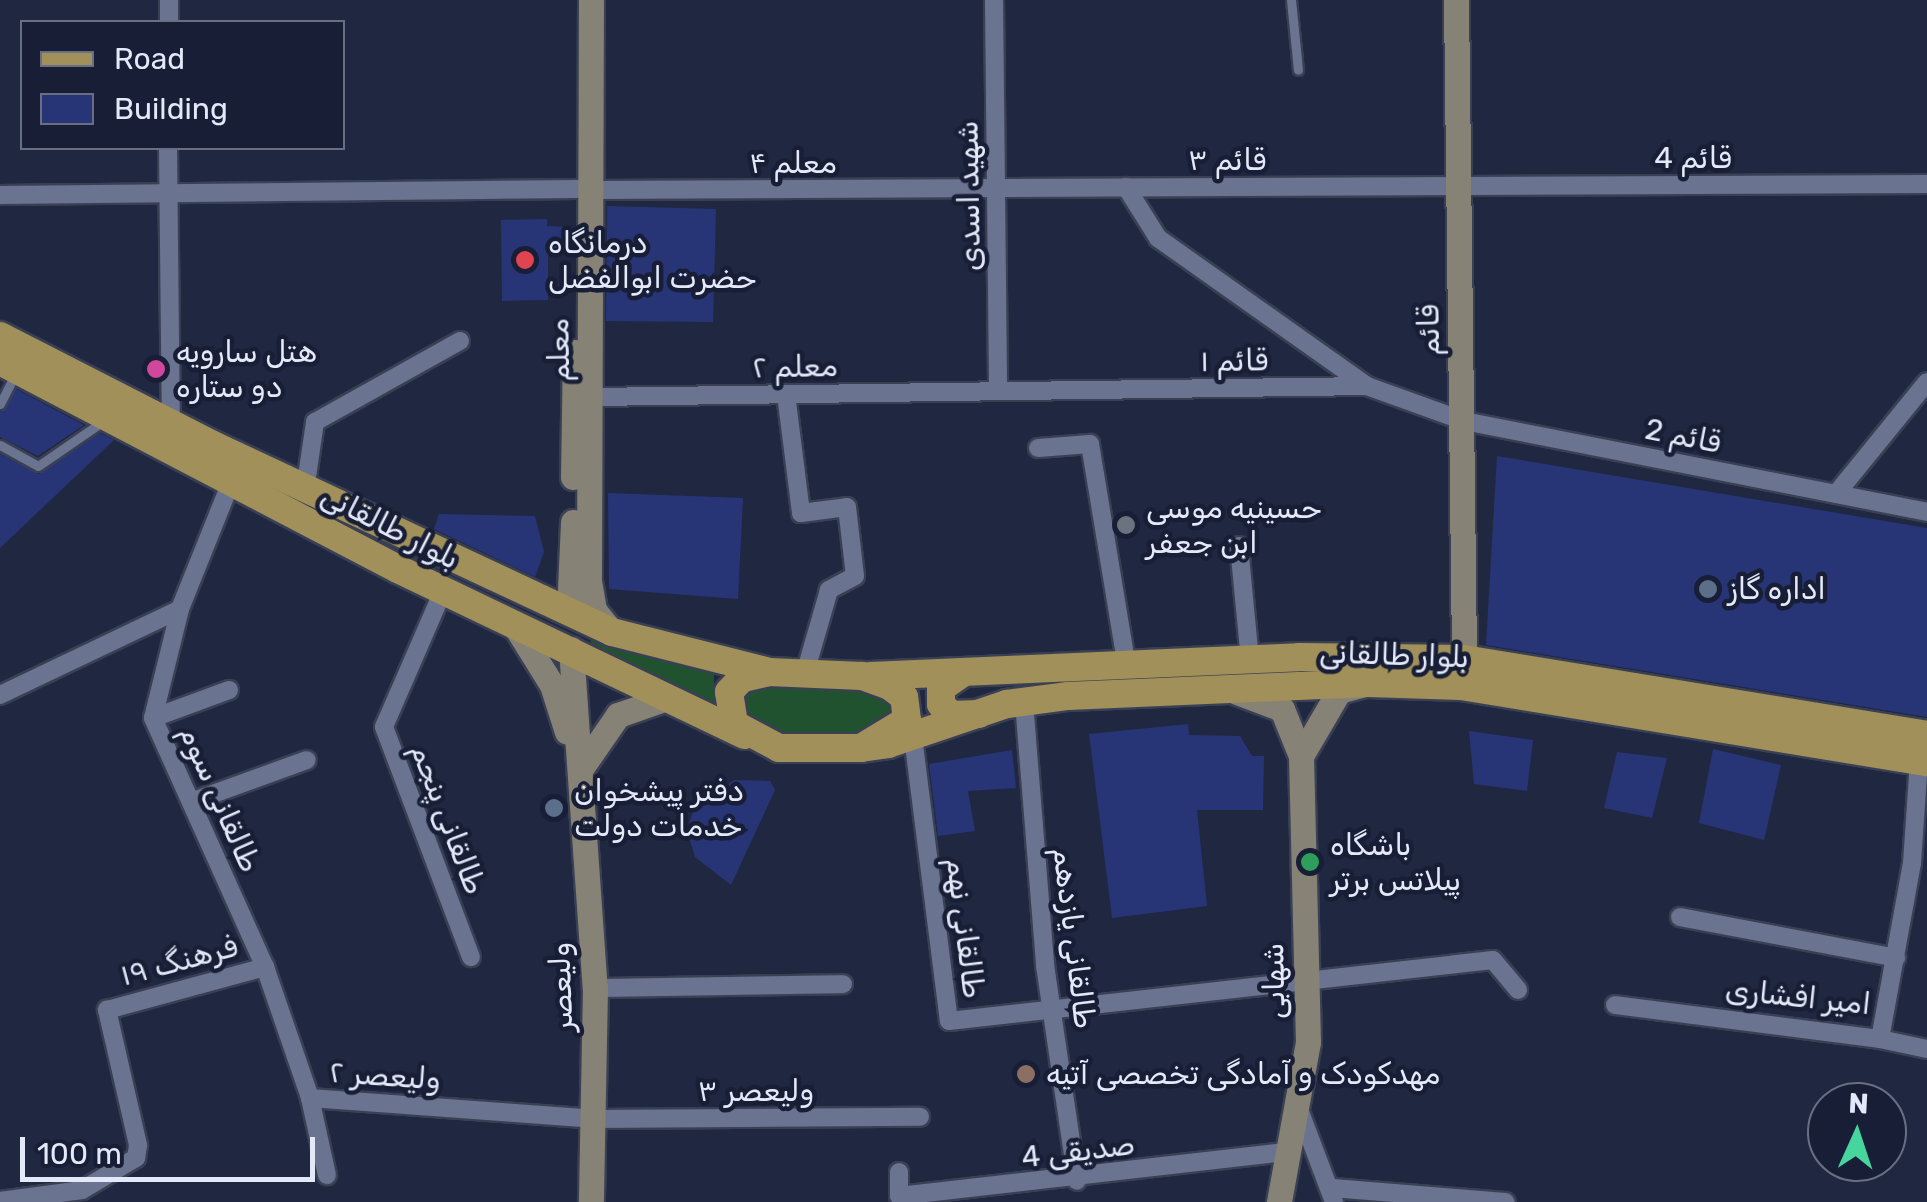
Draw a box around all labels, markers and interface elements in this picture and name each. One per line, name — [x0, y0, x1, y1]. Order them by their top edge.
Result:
legend — [20, 20, 345, 150]
text: Road — [114, 41, 185, 77]
text: Building — [114, 91, 228, 127]
street label: شهید اسدی — [950, 120, 988, 272]
street label: قائم 4 — [1654, 140, 1732, 176]
street label: قائم ٣ — [1188, 142, 1266, 178]
street label: معلم ۴ — [749, 145, 837, 181]
place label: درمانگاه حضرت ابوالفضل — [548, 225, 757, 296]
marker: درمانگاه حضرت ابوالفضل — [512, 247, 538, 273]
street label: قائم — [1411, 304, 1447, 356]
street label: معلم — [540, 318, 578, 382]
place label: هتل سارویه دو ستاره — [176, 334, 317, 404]
street label: قائم ١ — [1200, 342, 1268, 380]
street label: معلم ٢ — [752, 348, 838, 386]
marker: هتل سارویه دو ستاره — [145, 358, 167, 380]
street label: قائم 2 — [1642, 411, 1724, 461]
street label: بلوار طالقانی — [315, 477, 465, 577]
place label: حسینیه موسی ابن جعفر — [1146, 490, 1322, 560]
marker: حسینیه موسی ابن جعفر — [1115, 514, 1137, 536]
place label: اداره گاز — [1728, 571, 1826, 607]
marker: اداره گاز — [1697, 578, 1719, 600]
street label: بلوار طالقانی — [1319, 634, 1469, 676]
street label: طالقانی سوم — [172, 720, 268, 878]
street label: طالقانی پنجم — [403, 739, 493, 899]
place label: دفتر پیشخوان خدمات دولت — [574, 773, 744, 844]
marker: دفتر پیشخوان خدمات دولت — [543, 797, 565, 819]
place label: باشگاه پیلاتس برتر — [1330, 827, 1461, 898]
street label: طالقانی یازدهم — [1045, 845, 1103, 1031]
marker: باشگاه پیلاتس برتر — [1299, 851, 1321, 873]
street label: طالقانی نهم — [939, 856, 991, 1000]
street label: فرهنگ ۱۹ — [117, 928, 241, 994]
street label: ولیعصر — [541, 942, 581, 1032]
street label: شهابی — [1255, 943, 1293, 1019]
street label: امیر افشاری — [1723, 971, 1873, 1023]
street label: ولیعصر ٢ — [328, 1054, 442, 1098]
place label: مهدکودک و آمادگی تخصصی آتیه — [1046, 1056, 1440, 1092]
marker: مهدکودک و آمادگی تخصصی آتیه — [1015, 1063, 1037, 1085]
street label: ولیعصر ٣ — [698, 1073, 814, 1109]
north arrow — [1807, 1082, 1907, 1182]
text: N — [1848, 1087, 1869, 1121]
scale bar — [25, 1117, 320, 1179]
street label: صدیقی 4 — [1019, 1126, 1137, 1176]
text: 100 m — [37, 1136, 122, 1172]

